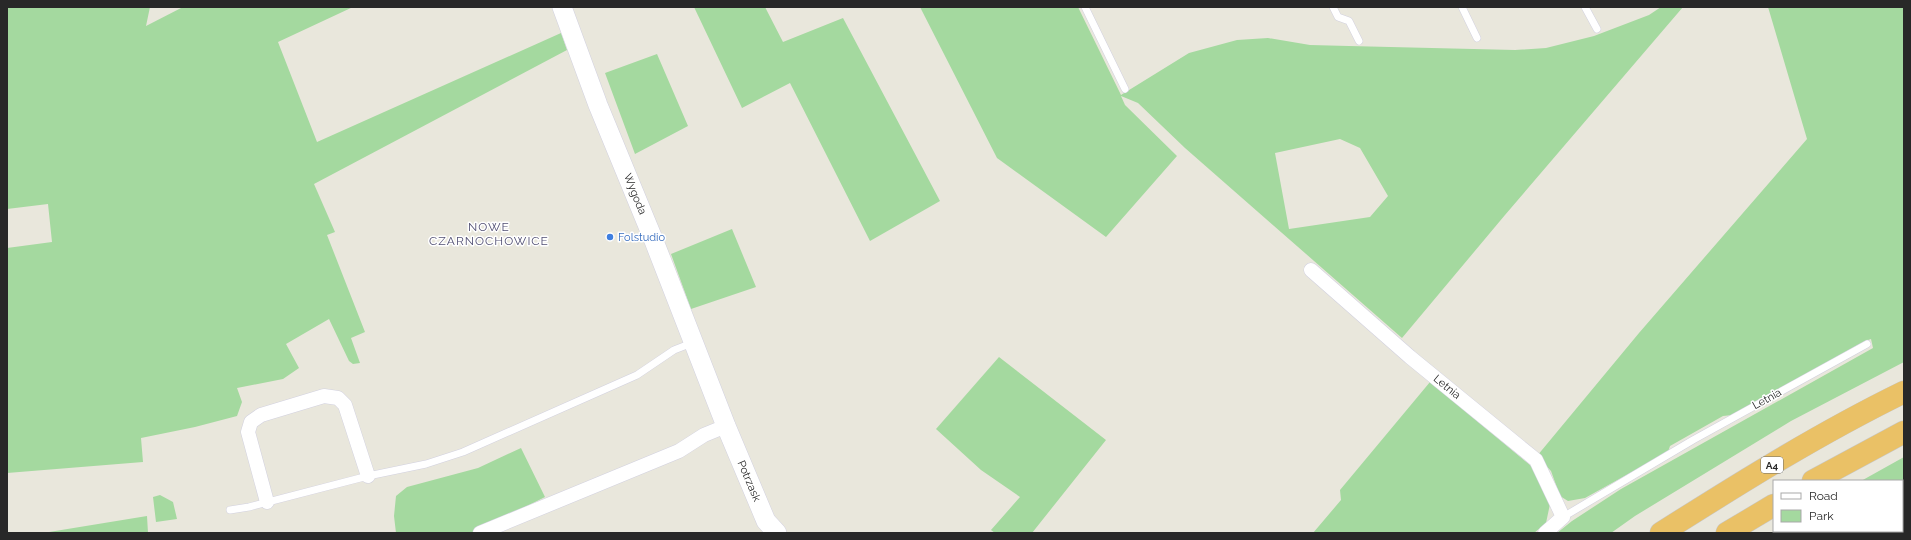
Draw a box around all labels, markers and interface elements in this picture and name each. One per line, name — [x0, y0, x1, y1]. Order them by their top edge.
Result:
street label: Wygoda — [621, 171, 649, 217]
district label: NOWE CZARNOCHOWICE — [429, 220, 549, 248]
place label: Folstudio — [618, 231, 665, 244]
marker: Folstudio — [605, 232, 615, 242]
street label: Letnia — [1431, 372, 1463, 402]
street label: Letnia — [1750, 386, 1784, 412]
road number: A4 — [1761, 457, 1783, 473]
street label: Potrzask — [735, 459, 764, 504]
legend — [1773, 480, 1903, 532]
text: Road — [1809, 489, 1838, 503]
text: Park — [1809, 509, 1834, 523]

